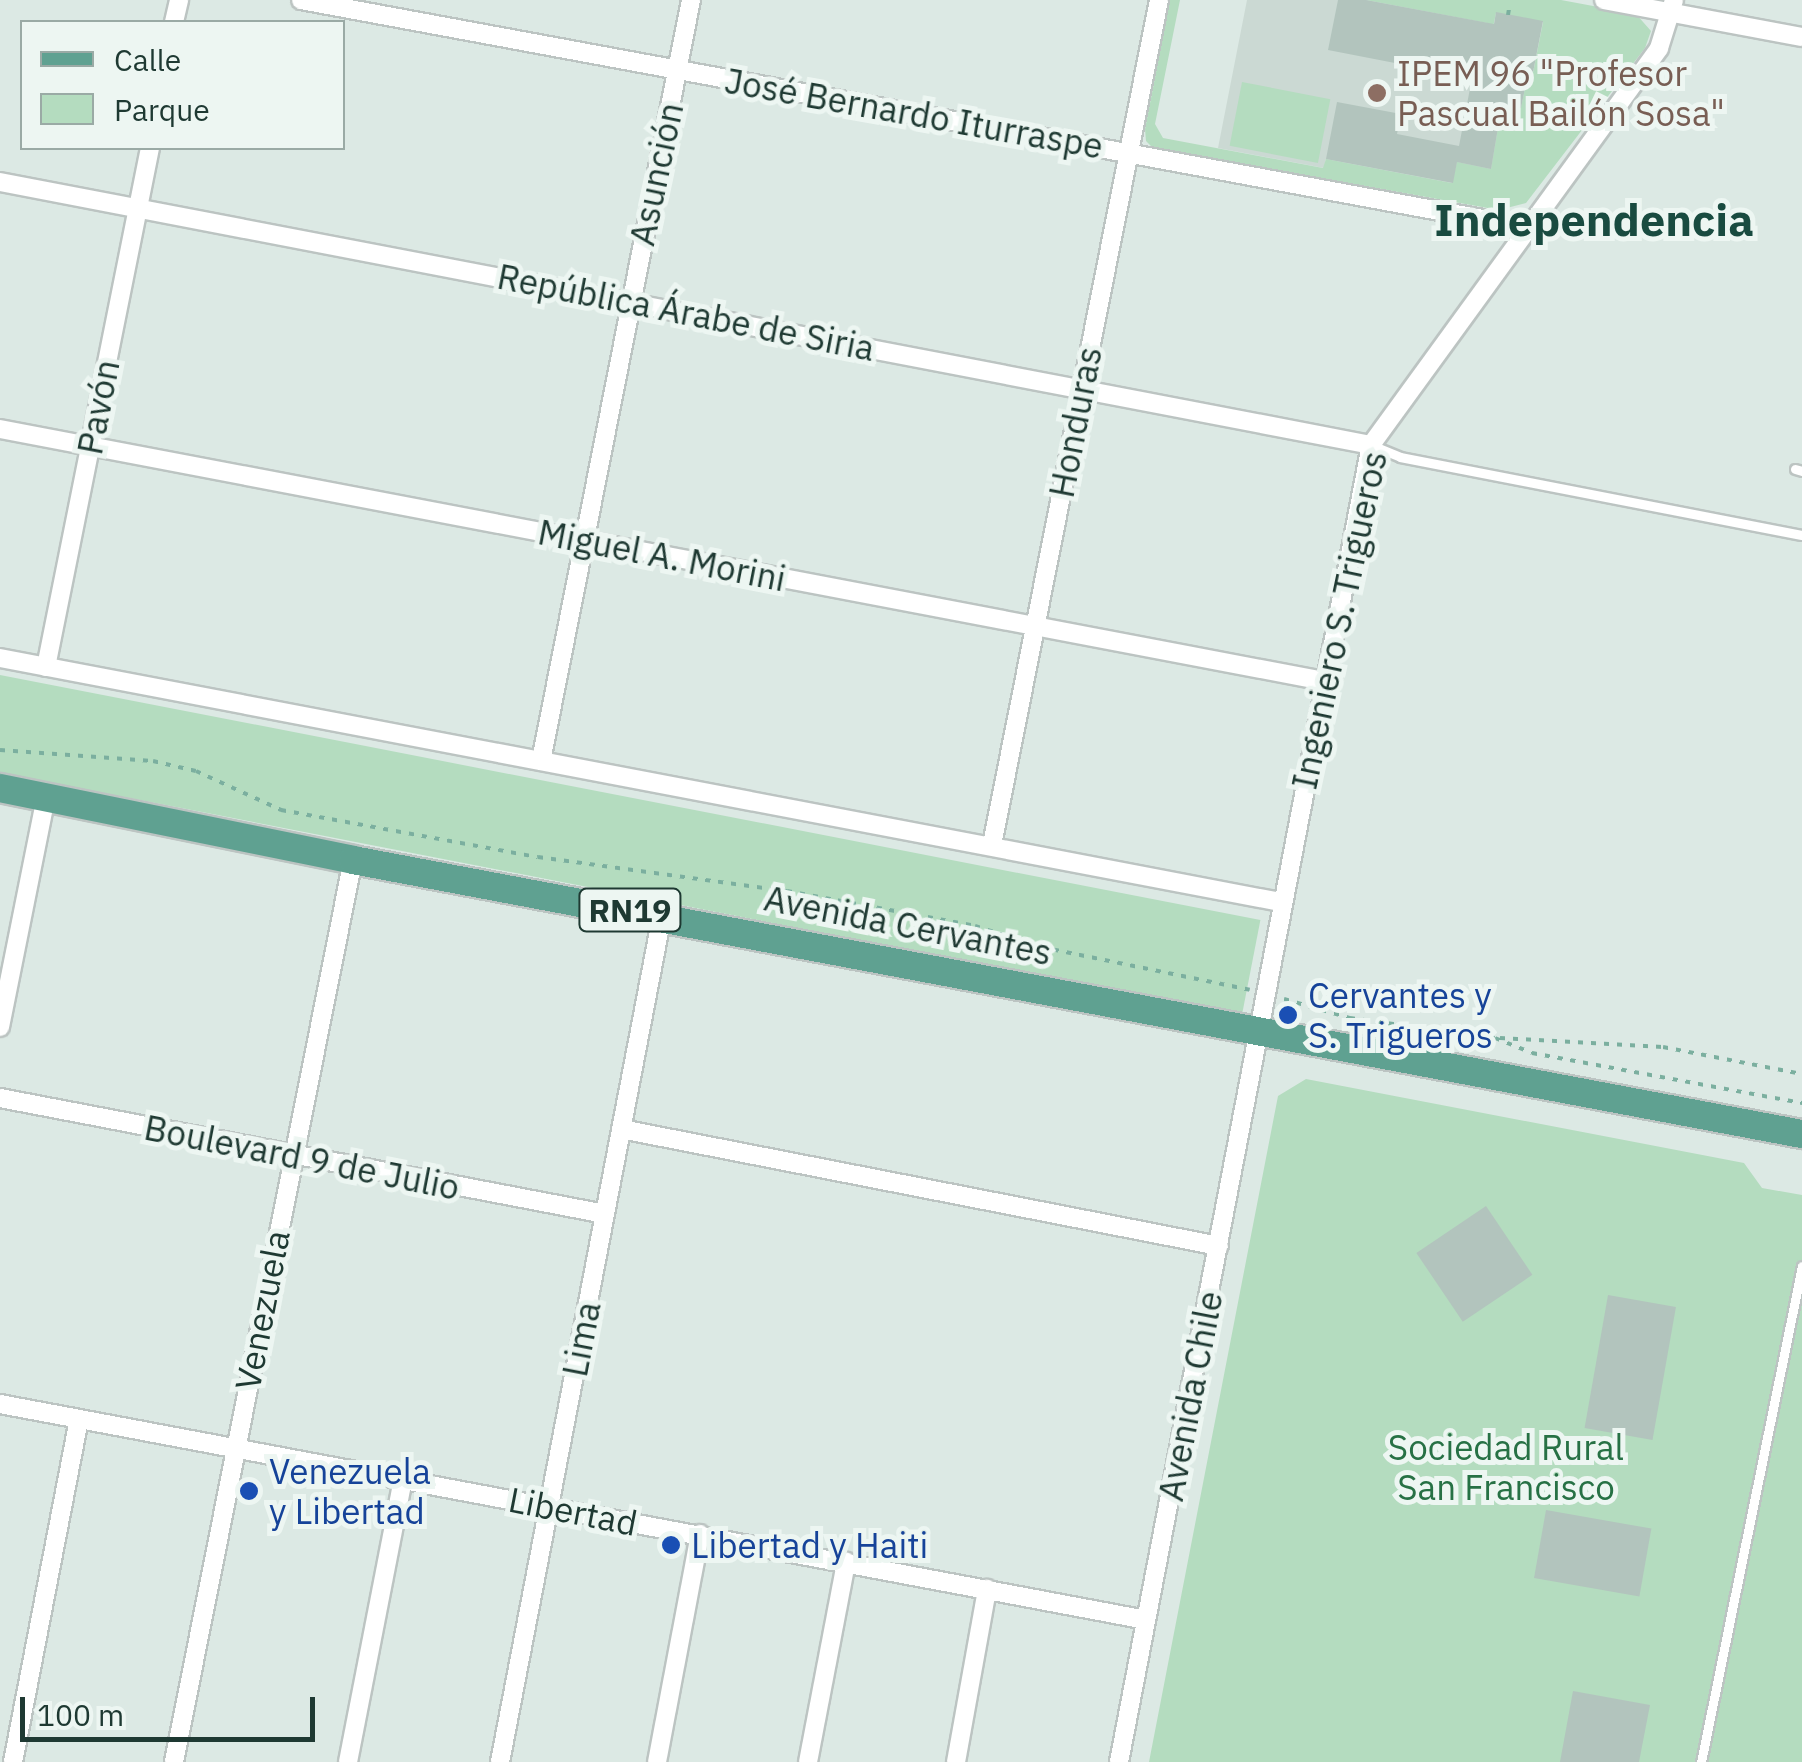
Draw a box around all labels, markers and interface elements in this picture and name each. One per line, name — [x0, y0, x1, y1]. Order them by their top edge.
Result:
legend — [20, 20, 345, 150]
text: Calle — [114, 40, 181, 79]
place label: IPEM 96 "Profesor Pascual Bailón Sosa" — [1397, 52, 1725, 134]
street label: José Bernardo Iturraspe — [722, 59, 1106, 167]
marker: IPEM 96 "Profesor Pascual Bailón Sosa" — [1366, 82, 1388, 104]
text: Parque — [114, 90, 210, 129]
street label: Asunción — [620, 99, 692, 249]
district label: Independencia — [1434, 193, 1754, 247]
street label: República Árabe de Siria — [494, 255, 878, 369]
street label: Honduras — [1040, 343, 1110, 501]
street label: Pavón — [68, 356, 128, 458]
street label: Ingeniero S. Trigueros — [1283, 447, 1395, 793]
street label: Miguel A. Morini — [535, 510, 789, 600]
street label: Avenida Cervantes — [761, 877, 1055, 973]
road number: RN19 — [578, 883, 682, 937]
place label: Cervantes y S. Trigueros — [1308, 974, 1493, 1056]
marker: Cervantes y S. Trigueros — [1277, 1004, 1299, 1026]
street label: Boulevard 9 de Julio — [141, 1106, 463, 1208]
street label: Venezuela — [226, 1227, 298, 1393]
street label: Avenida Chile — [1149, 1288, 1231, 1504]
street label: Lima — [553, 1298, 609, 1380]
park label: Sociedad Rural San Francisco — [1388, 1426, 1624, 1508]
place label: Venezuela y Libertad — [269, 1450, 431, 1532]
street label: Libertad — [505, 1478, 641, 1544]
marker: Venezuela y Libertad — [238, 1480, 260, 1502]
place label: Libertad y Haiti — [691, 1524, 928, 1566]
marker: Libertad y Haiti — [660, 1534, 682, 1556]
scale bar — [25, 1677, 320, 1739]
text: 100 m — [37, 1695, 124, 1734]

